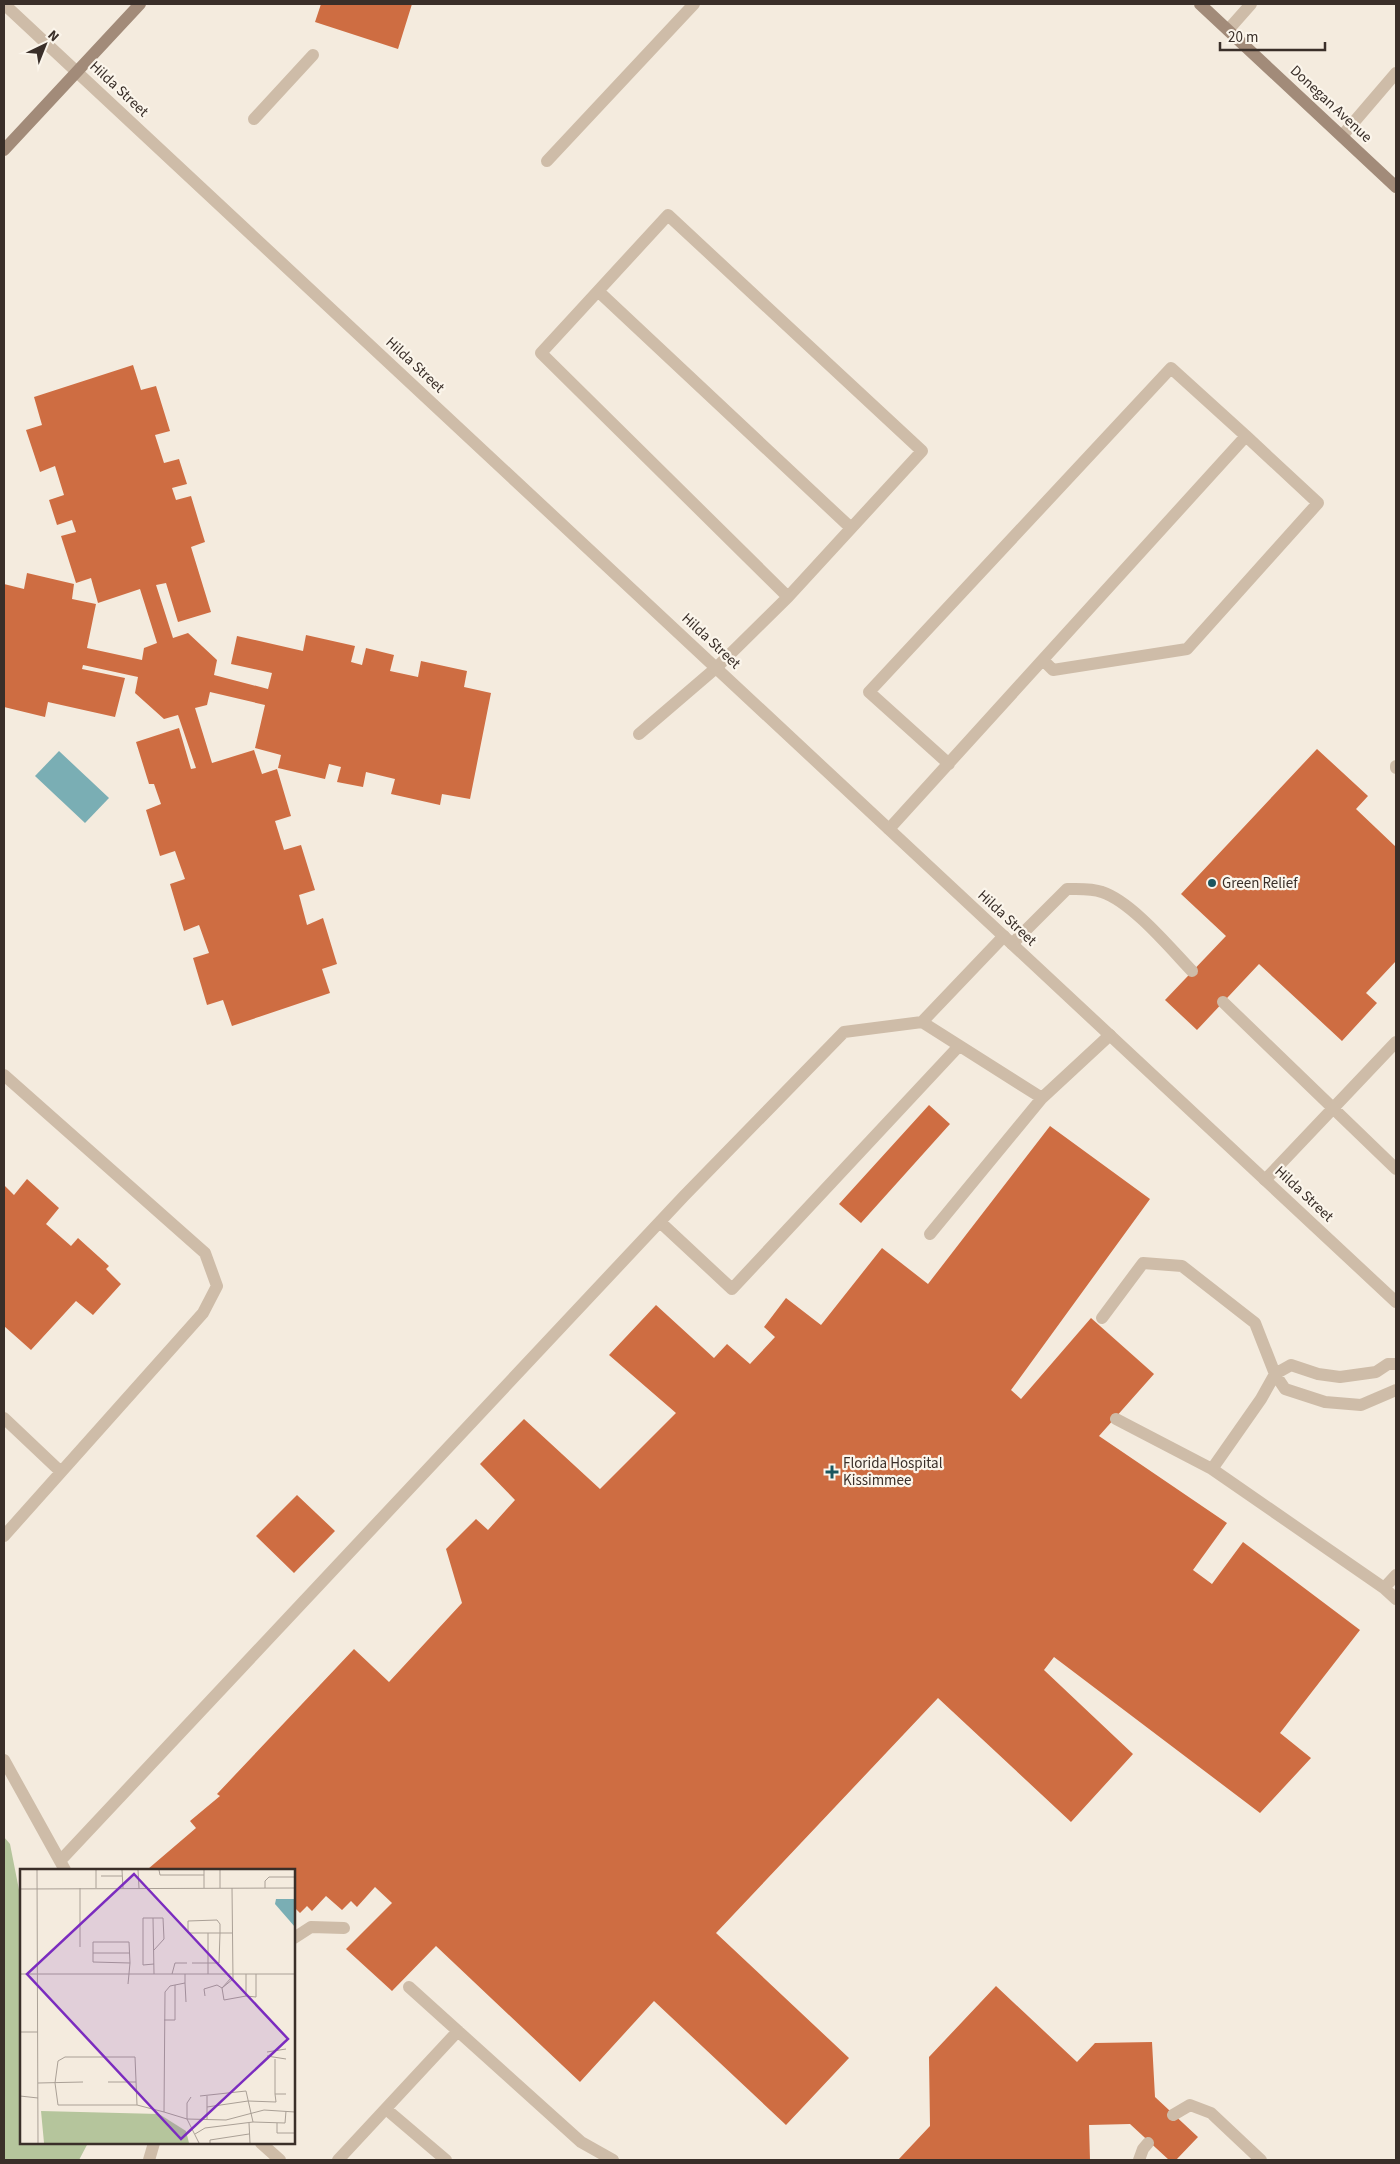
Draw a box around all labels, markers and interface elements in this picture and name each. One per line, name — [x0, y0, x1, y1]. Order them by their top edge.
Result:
north arrow — [20, 20, 70, 70]
scale bar — [1220, 20, 1325, 52]
text: N — [43, 26, 63, 47]
text: 20 m — [1228, 27, 1258, 48]
street label: Hilda Street — [85, 56, 153, 122]
street label: Donegan Avenue — [1285, 60, 1377, 148]
street label: Hilda Street — [381, 332, 449, 398]
street label: Hilda Street — [677, 608, 745, 674]
place label: Green Relief — [1222, 873, 1298, 894]
marker: Green Relief — [1206, 877, 1218, 889]
street label: Hilda Street — [973, 885, 1041, 951]
street label: Hilda Street — [1270, 1161, 1338, 1227]
place label: Florida Hospital Kissimmee — [843, 1453, 943, 1491]
marker: Florida Hospital Kissimmee — [825, 1465, 839, 1479]
inset map — [20, 1869, 295, 2144]

